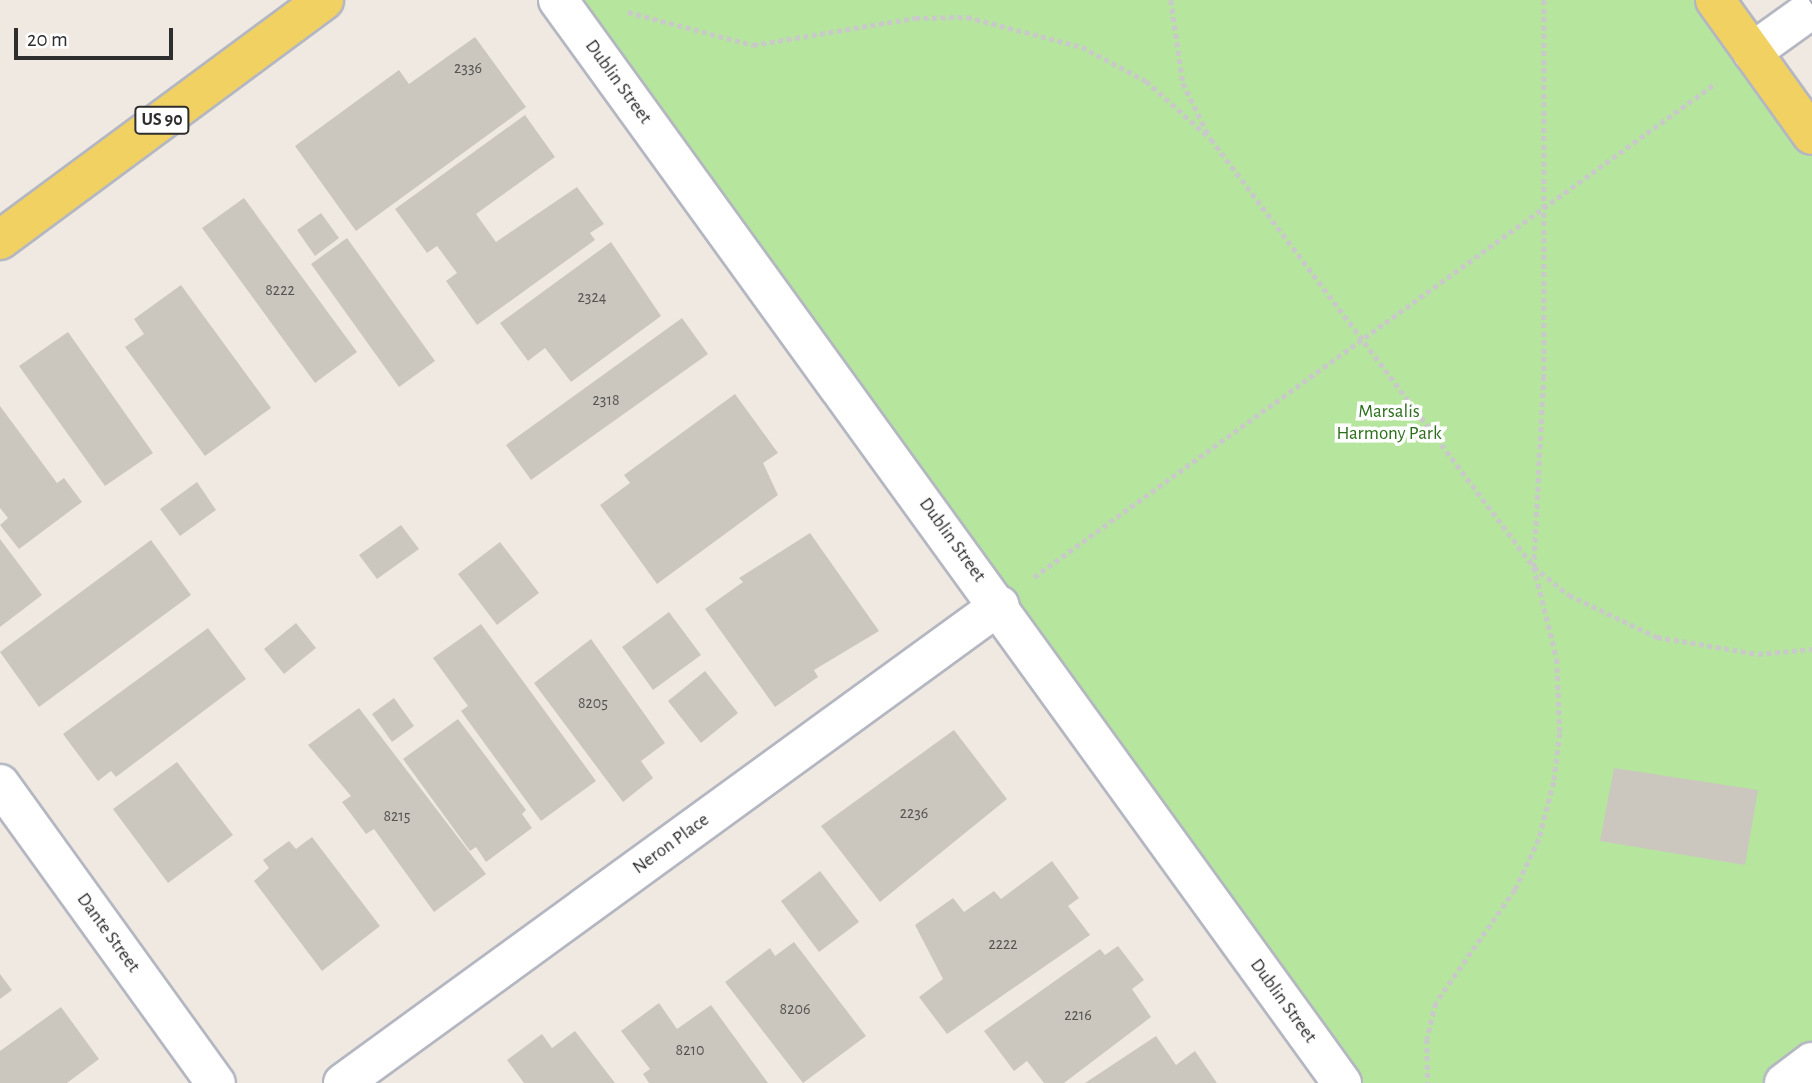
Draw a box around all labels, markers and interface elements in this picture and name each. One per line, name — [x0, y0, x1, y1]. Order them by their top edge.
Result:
scale bar — [18, 14, 177, 58]
text: 20 m — [27, 29, 68, 50]
street label: Dublin Street — [580, 35, 656, 129]
house number: 2336 — [454, 58, 482, 78]
road number: US 90 — [134, 106, 190, 134]
house number: 8222 — [265, 280, 295, 300]
house number: 2324 — [578, 287, 606, 307]
house number: 2318 — [593, 390, 619, 410]
park label: Marsalis Harmony Park — [1336, 401, 1442, 445]
street label: Dublin Street — [914, 493, 990, 587]
house number: 8205 — [578, 693, 608, 713]
house number: 2236 — [900, 803, 928, 823]
house number: 8215 — [383, 806, 411, 826]
street label: Neron Place — [628, 809, 714, 879]
street label: Dante Street — [71, 889, 145, 977]
house number: 2222 — [988, 934, 1018, 954]
street label: Dublin Street — [1245, 954, 1321, 1048]
house number: 8206 — [780, 999, 810, 1019]
house number: 2216 — [1064, 1005, 1092, 1025]
house number: 8210 — [676, 1040, 704, 1060]

